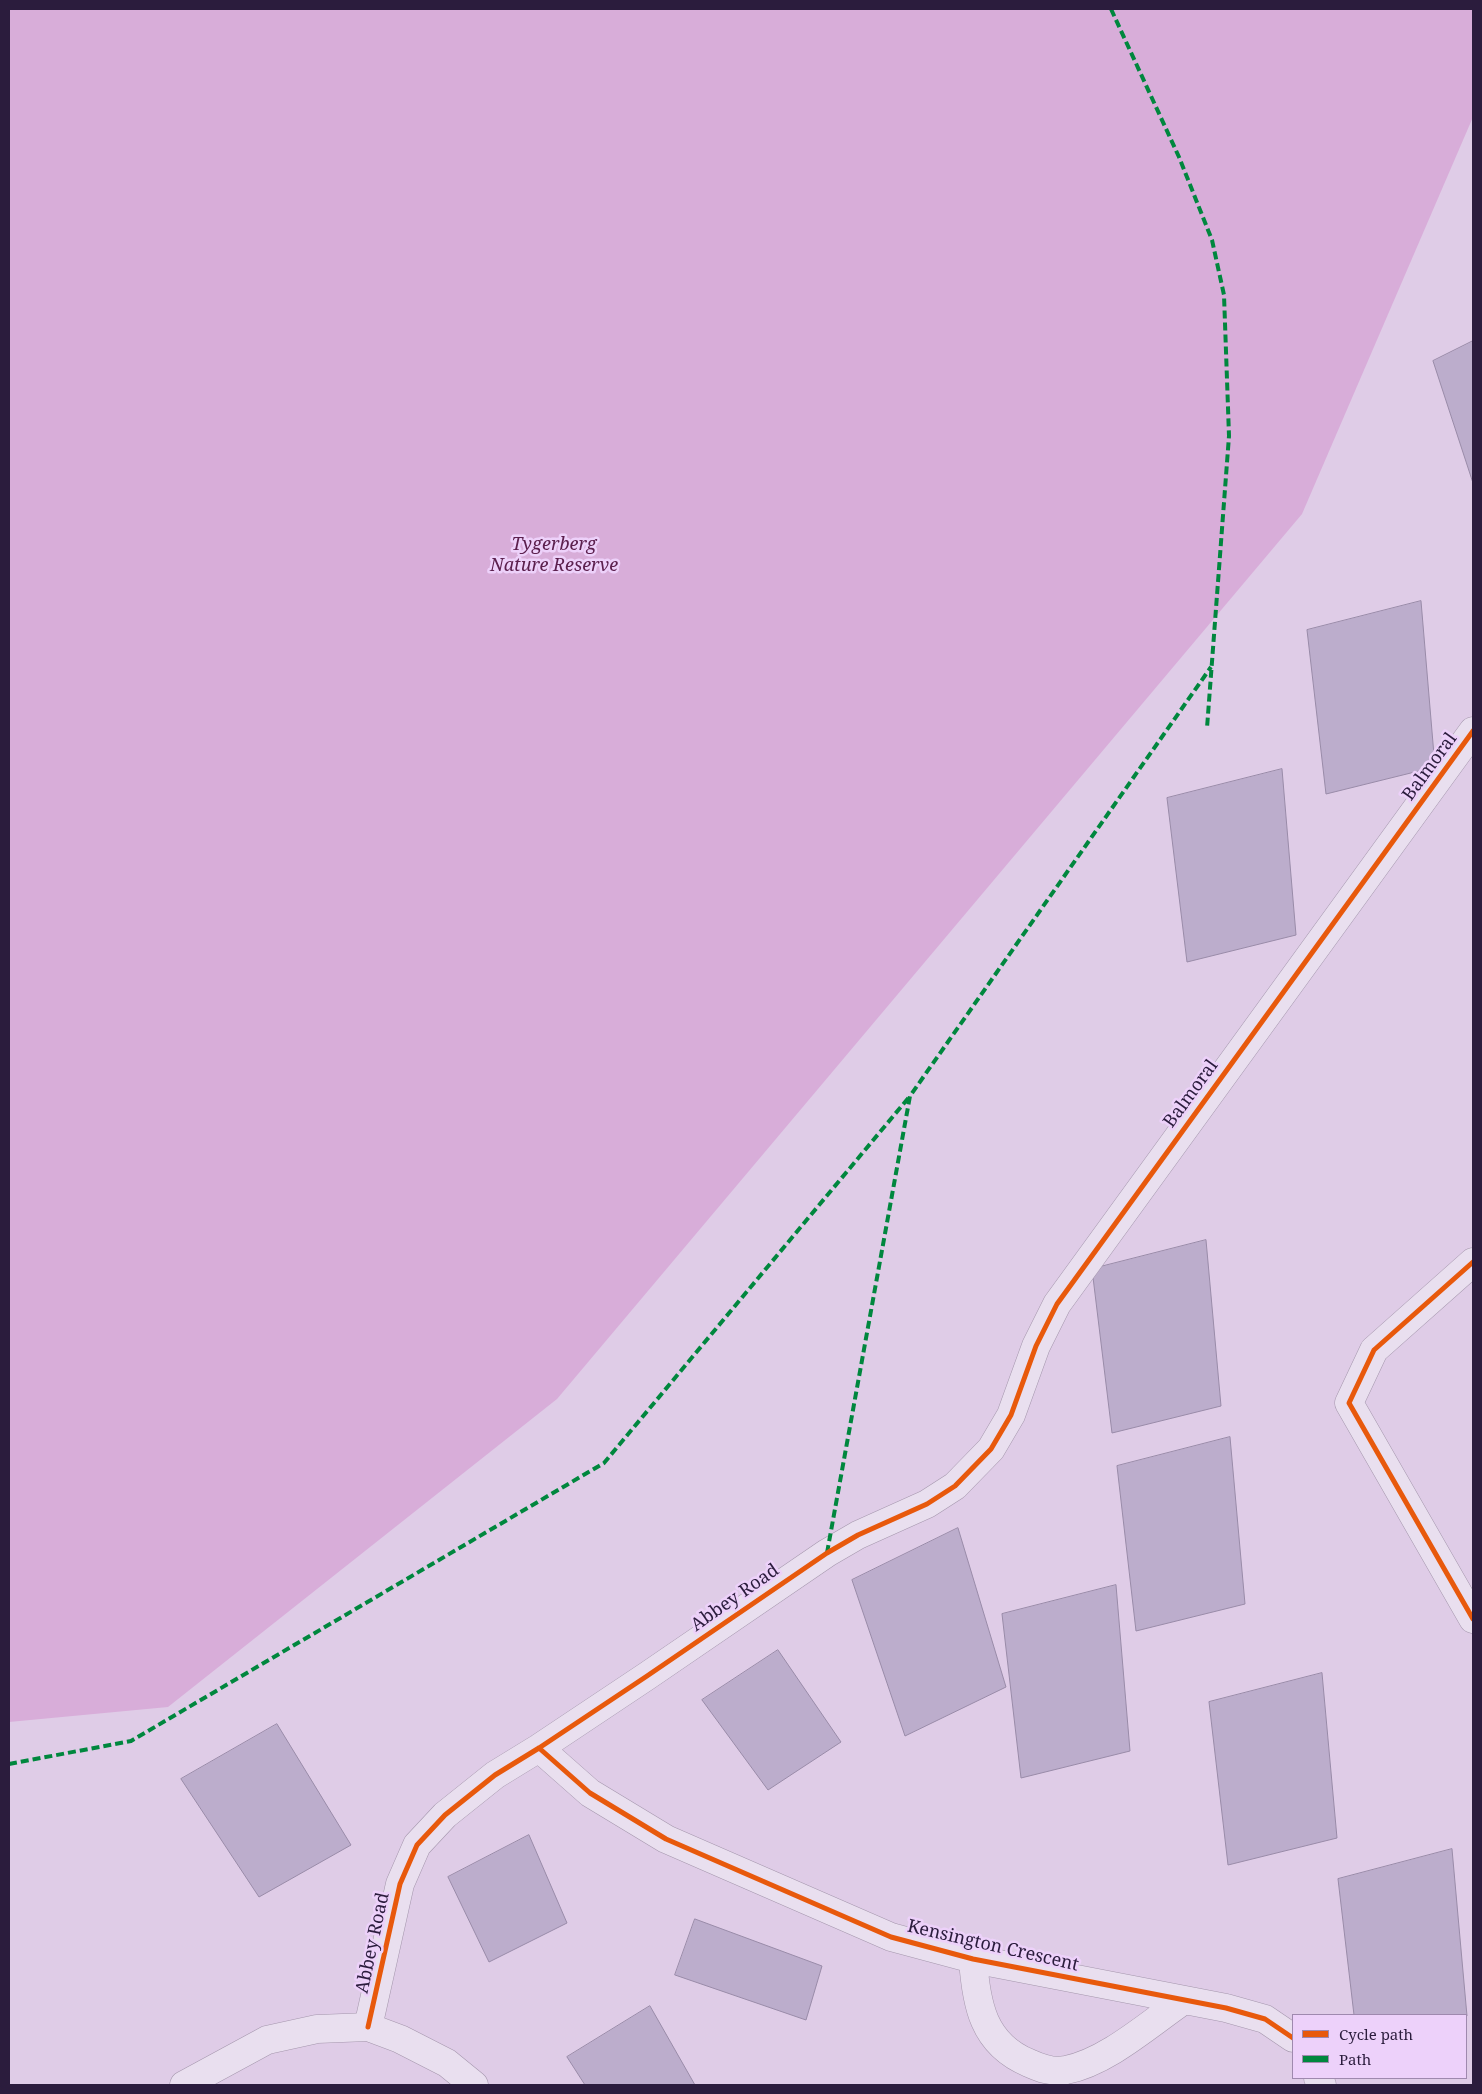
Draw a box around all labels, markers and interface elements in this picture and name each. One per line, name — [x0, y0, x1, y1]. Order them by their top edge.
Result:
park label: Tygerberg Nature Reserve — [490, 534, 618, 576]
street label: Balmoral — [1398, 729, 1462, 805]
street label: Balmoral — [1159, 1056, 1223, 1132]
street label: Abbey Road — [687, 1560, 783, 1636]
street label: Abbey Road — [352, 1891, 394, 1995]
street label: Kensington Crescent — [905, 1916, 1081, 1976]
legend — [1292, 2014, 1467, 2079]
text: Cycle path — [1339, 2024, 1413, 2044]
text: Path — [1339, 2049, 1371, 2069]

